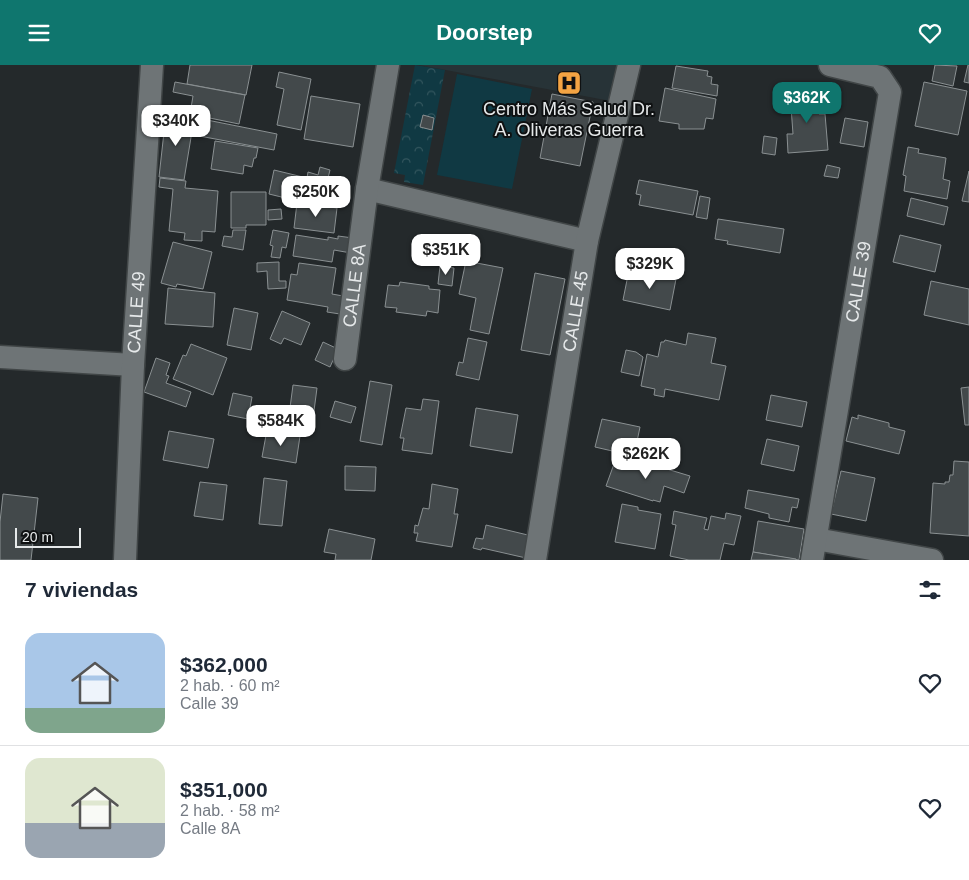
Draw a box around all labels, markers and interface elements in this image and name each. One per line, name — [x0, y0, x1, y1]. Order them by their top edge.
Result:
icon: menu — [25, 19, 53, 47]
icon: heart — [916, 19, 944, 47]
text: Doorstep — [436, 20, 533, 45]
hospital icon: Centro Más Salud Dr. A. Oliveras Guerra — [556, 70, 582, 96]
pin: $362K — [772, 82, 842, 124]
text: $362K — [783, 89, 831, 106]
place label: Centro Más Salud Dr. A. Oliveras Guerra — [483, 99, 655, 140]
pin: $340K — [141, 104, 211, 147]
text: $340K — [152, 112, 200, 129]
pin: $250K — [281, 175, 351, 218]
text: $250K — [292, 183, 340, 200]
pin: $351K — [411, 233, 481, 276]
street label: CALLE 39 — [842, 240, 875, 324]
text: $351K — [422, 241, 470, 258]
street label: CALLE 8A — [339, 243, 370, 329]
pin: $329K — [615, 247, 685, 290]
text: $329K — [626, 255, 674, 272]
street label: CALLE 45 — [559, 269, 592, 353]
street label: CALLE 49 — [124, 271, 149, 354]
pin: $584K — [246, 405, 316, 447]
text: $584K — [257, 412, 305, 429]
pin: $262K — [611, 437, 681, 480]
text: $262K — [622, 445, 670, 462]
scale bar — [15, 525, 81, 548]
text: 20 m — [22, 529, 53, 545]
icon: filters — [916, 576, 944, 604]
text: 7 viviendas — [25, 578, 138, 601]
icon: home — [65, 653, 125, 713]
text: $362,000 — [180, 653, 268, 676]
icon: heart — [916, 669, 944, 697]
text: 2 hab. · 60 m² — [180, 677, 280, 694]
text: Calle 39 — [180, 695, 239, 712]
icon: home — [65, 778, 125, 838]
text: $351,000 — [180, 778, 268, 801]
icon: heart — [916, 794, 944, 822]
text: 2 hab. · 58 m² — [180, 802, 280, 819]
text: Calle 8A — [180, 820, 240, 837]

